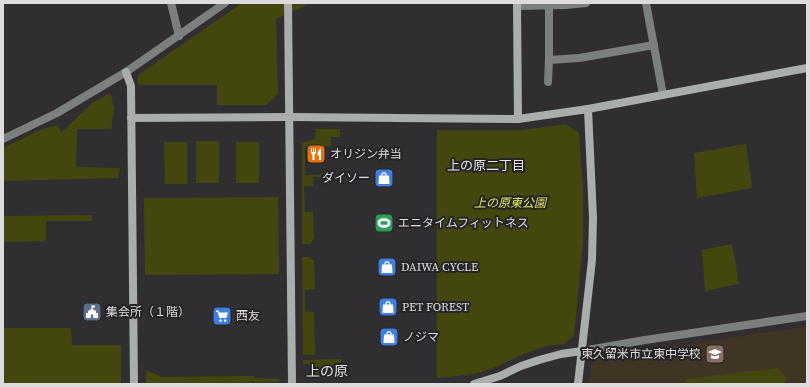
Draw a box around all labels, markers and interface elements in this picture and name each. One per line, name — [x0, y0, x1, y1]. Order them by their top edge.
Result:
restaurant icon: オリジン弁当 — [305, 143, 327, 165]
place label: オリジン弁当 — [330, 146, 402, 162]
district label: 上の原二丁目 — [447, 157, 525, 174]
shop icon: ダイソー — [373, 167, 395, 189]
place label: ダイソー — [322, 170, 370, 186]
park label: 上の原東公園 — [474, 195, 548, 211]
sports icon: エニタイムフィットネス — [373, 212, 395, 234]
place label: エニタイムフィットネス — [398, 215, 529, 231]
shop icon: DAIWA CYCLE — [376, 256, 398, 278]
place label: DAIWA CYCLE — [401, 259, 478, 275]
shop icon: PET FOREST — [377, 296, 399, 318]
place label: PET FOREST — [402, 299, 470, 315]
public building icon: 集会所（１階） — [81, 301, 103, 323]
place label: 集会所（１階） — [106, 304, 190, 320]
supermarket icon: 西友 — [211, 305, 233, 327]
place label: 西友 — [236, 308, 260, 324]
shop icon: ノジマ — [378, 326, 400, 348]
place label: ノジマ — [403, 329, 439, 345]
school or university icon: 東久留米市立東中学校 — [704, 343, 726, 365]
place label: 東久留米市立東中学校 — [581, 346, 701, 362]
district label: 上の原 — [306, 361, 348, 381]

